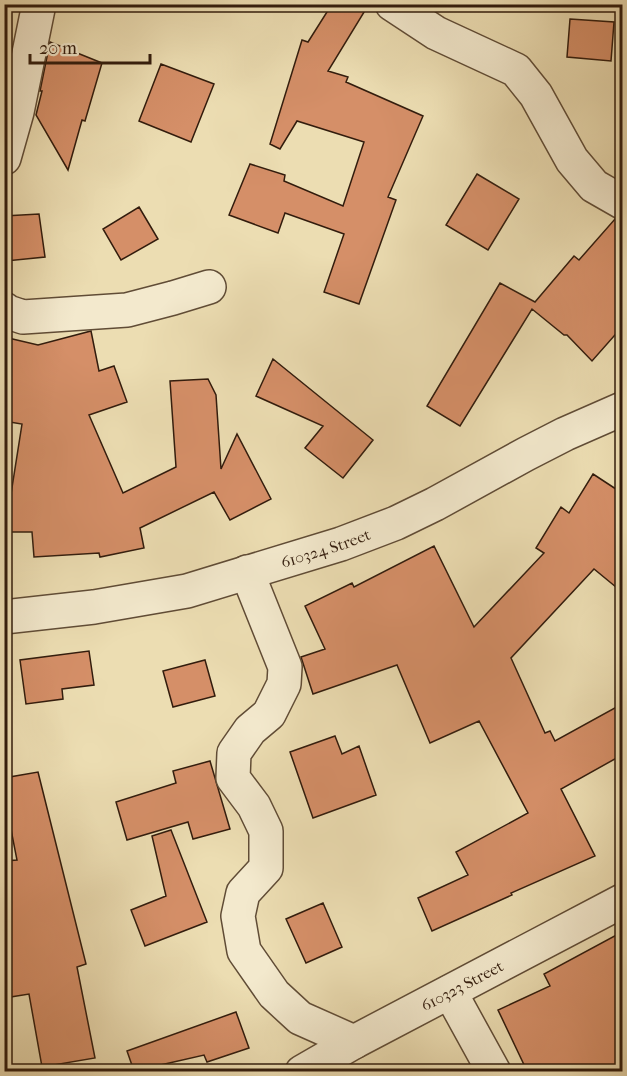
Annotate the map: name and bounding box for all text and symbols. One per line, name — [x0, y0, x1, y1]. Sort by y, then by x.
scale bar — [30, 27, 150, 65]
text: 20 m — [39, 38, 77, 59]
street label: 610324 Street — [279, 525, 373, 572]
street label: 610323 Street — [418, 956, 507, 1015]

